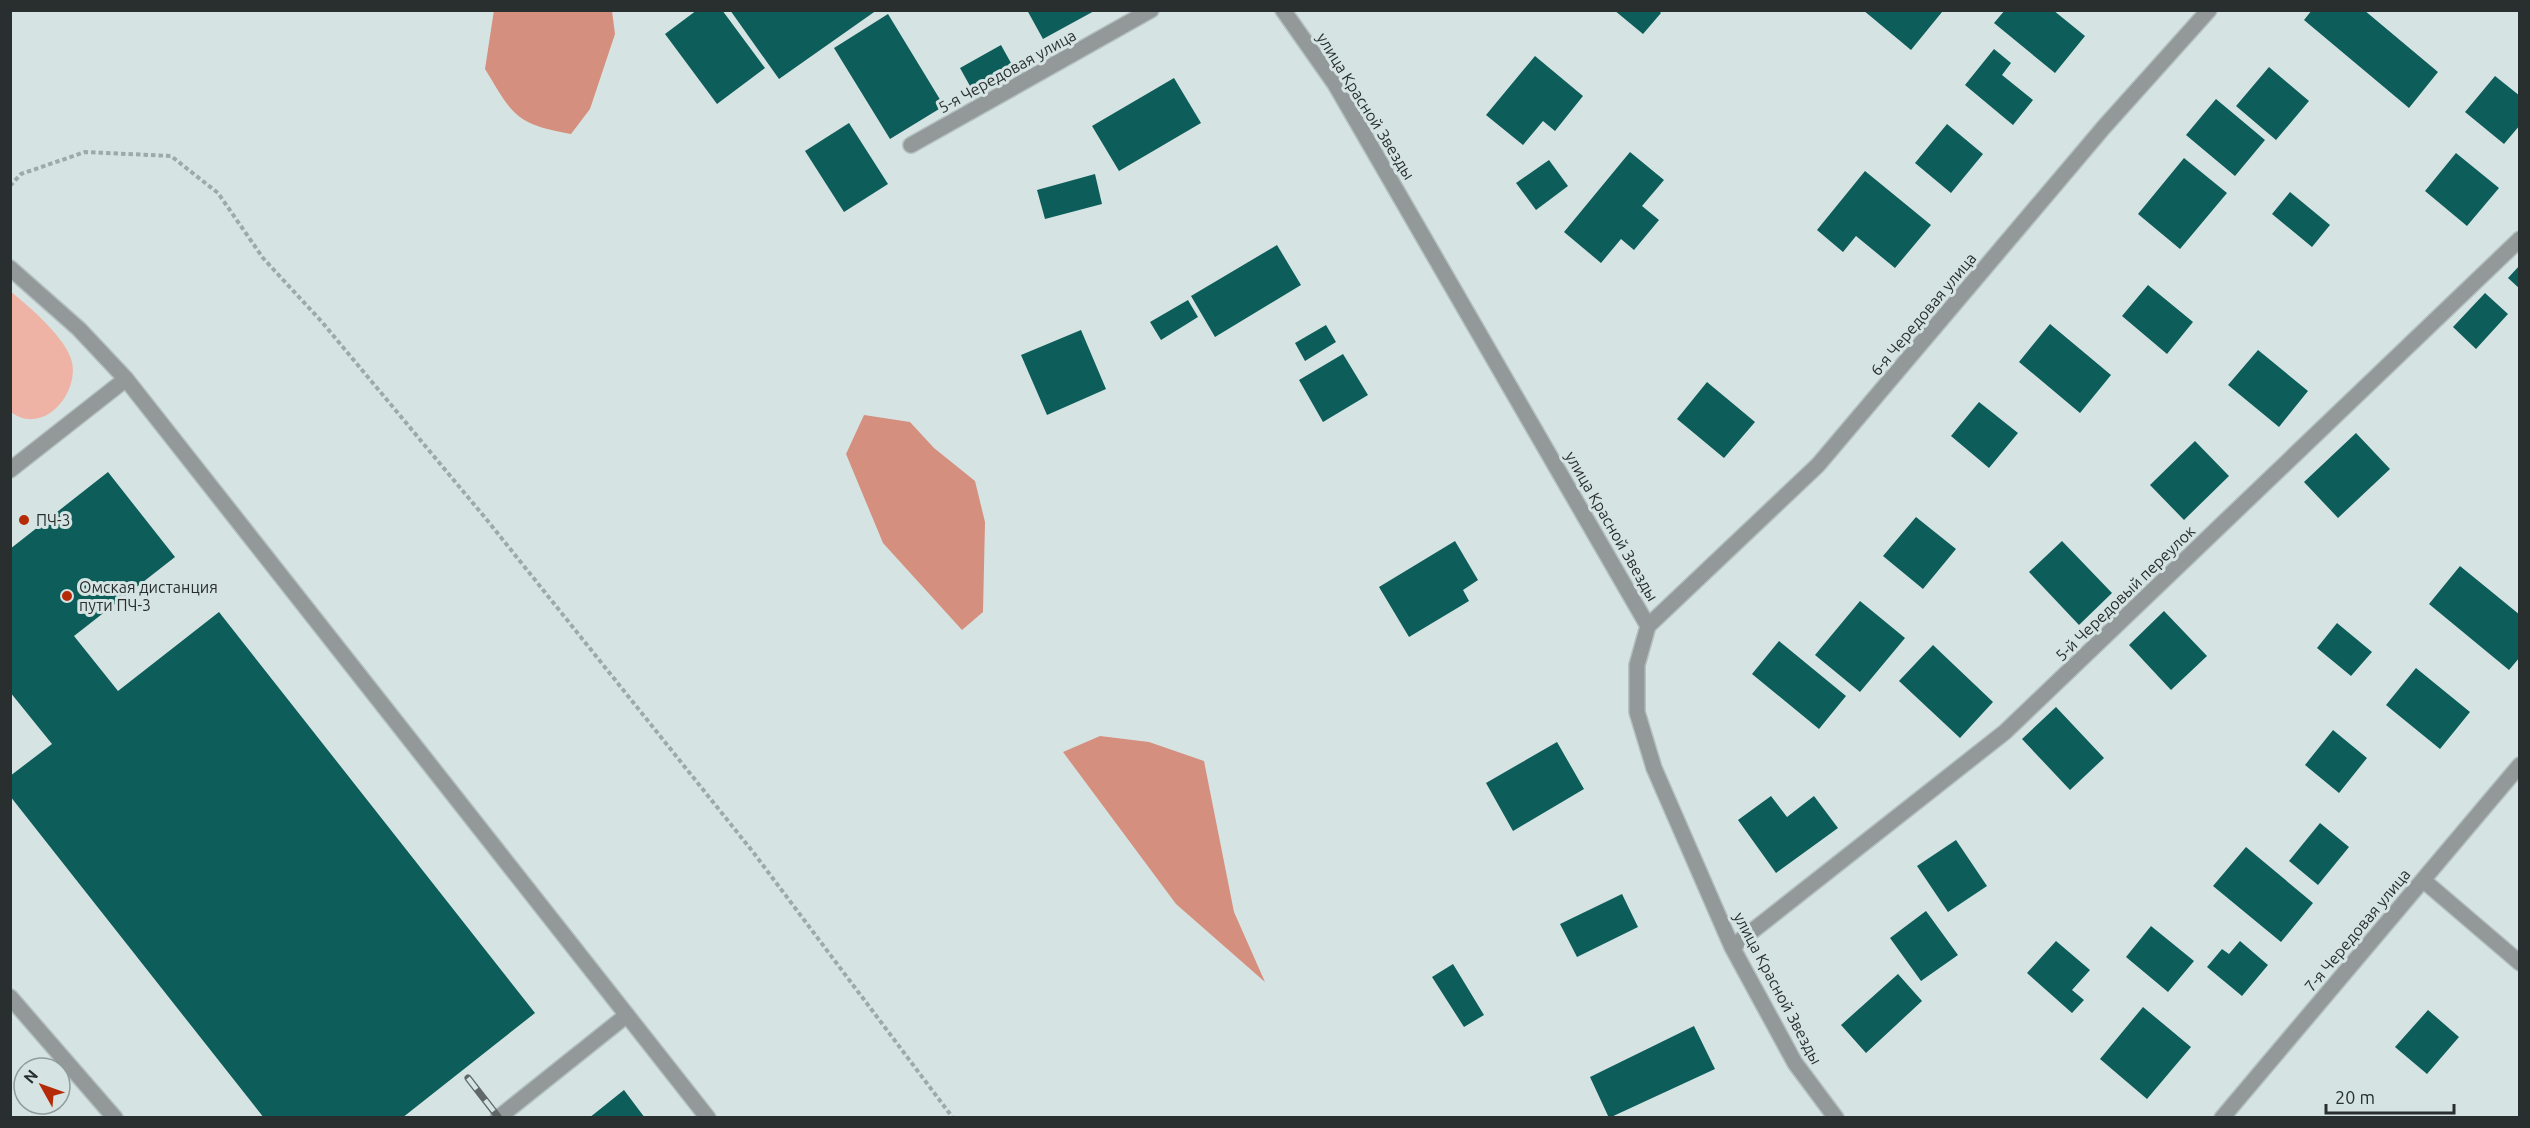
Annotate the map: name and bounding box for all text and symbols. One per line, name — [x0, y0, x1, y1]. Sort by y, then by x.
street label: 5-я Чередовая улица — [935, 26, 1079, 116]
street label: улица Красной Звезды — [1313, 29, 1419, 183]
street label: 6-я Чередовая улица — [1866, 249, 1980, 379]
street label: улица Красной Звезды — [1562, 448, 1662, 604]
place label: ПЧ-3 — [36, 511, 71, 529]
marker: ПЧ-3 — [17, 513, 31, 527]
street label: 5-й Чередовый переулок — [2052, 522, 2198, 664]
place label: Омская дистанция пути ПЧ-3 — [79, 578, 218, 614]
marker: Омская дистанция пути ПЧ-3 — [60, 589, 74, 603]
street label: 7-я Чередовая улица — [2300, 865, 2414, 995]
street label: улица Красной Звезды — [1730, 909, 1826, 1067]
north arrow — [12, 1056, 72, 1116]
text: N — [20, 1066, 41, 1087]
scale bar — [2326, 1077, 2454, 1115]
text: 20 m — [2335, 1087, 2375, 1107]

